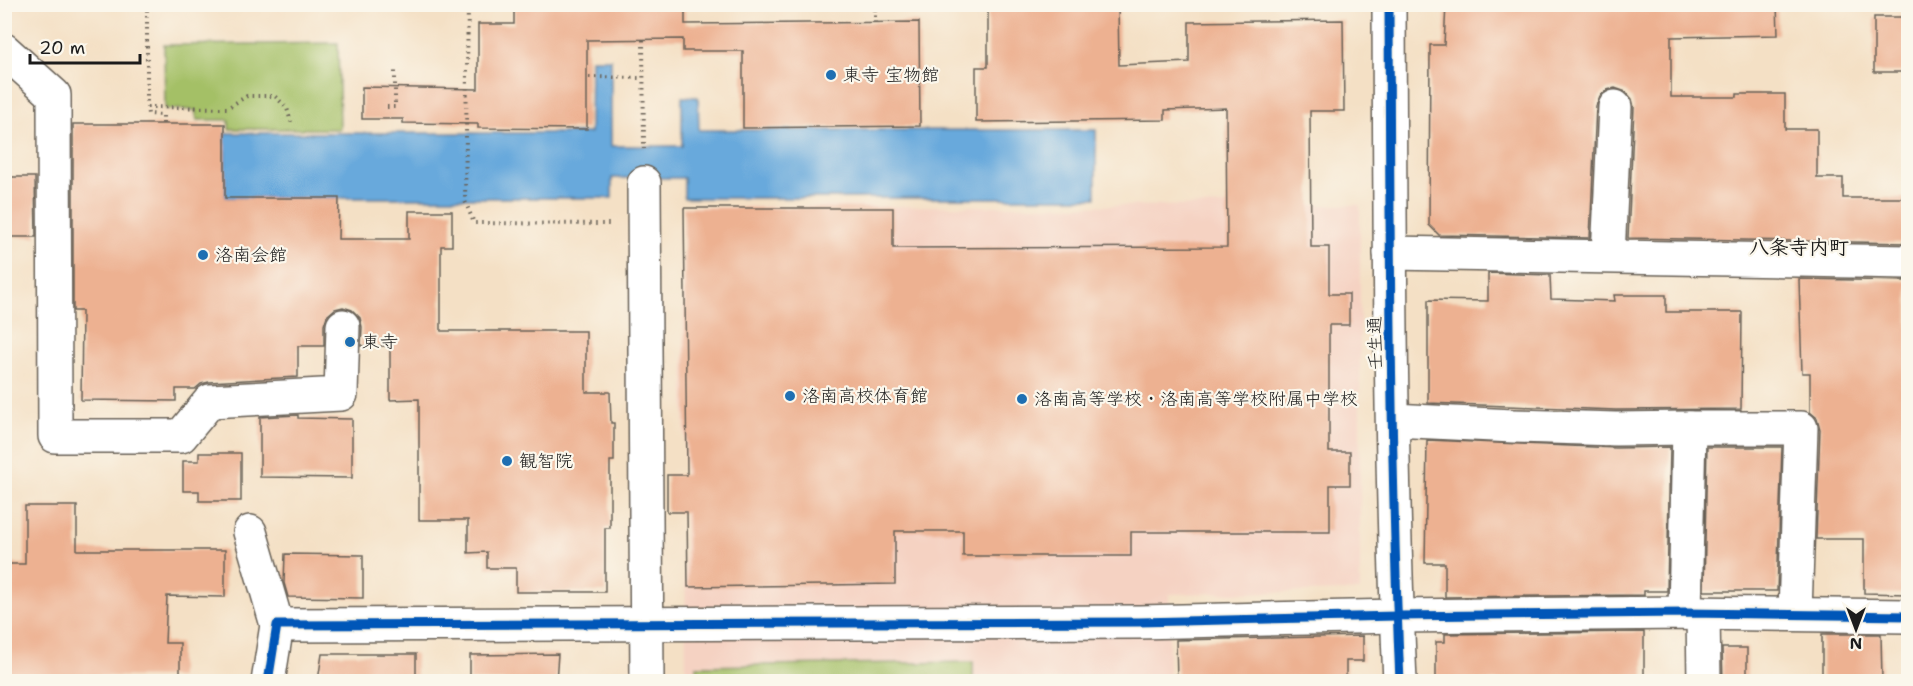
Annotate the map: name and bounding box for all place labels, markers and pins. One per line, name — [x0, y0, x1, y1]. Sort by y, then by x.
place label: 東寺 宝物館 — [843, 63, 939, 87]
marker: 東寺 宝物館 — [824, 68, 838, 82]
place label: 洛南会館 — [215, 243, 287, 267]
marker: 洛南会館 — [196, 248, 210, 262]
place label: 東寺 — [362, 330, 398, 354]
marker: 東寺 — [343, 335, 357, 349]
place label: 洛南高校体育館 — [802, 384, 928, 408]
place label: 洛南高等学校・洛南高等学校附属中学校 — [1034, 387, 1358, 411]
marker: 洛南高校体育館 — [783, 389, 797, 403]
marker: 洛南高等学校・洛南高等学校附属中学校 — [1015, 392, 1029, 406]
place label: 観智院 — [519, 449, 573, 473]
marker: 観智院 — [500, 454, 514, 468]

